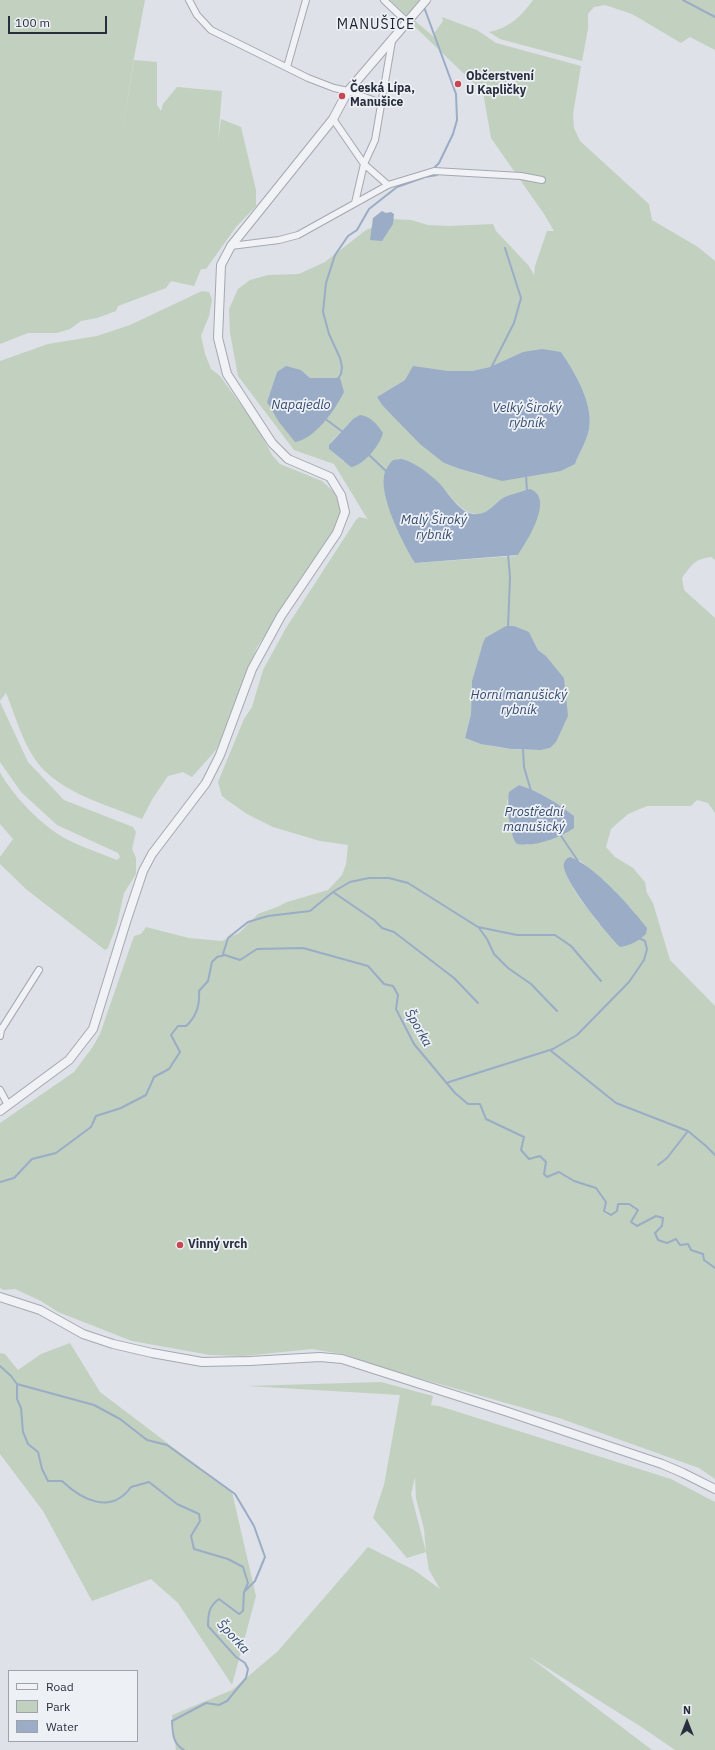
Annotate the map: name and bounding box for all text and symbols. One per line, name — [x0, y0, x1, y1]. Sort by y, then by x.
scale bar — [10, 8, 109, 34]
text: 100 m — [15, 15, 50, 30]
district label: MANUŠICE — [337, 17, 415, 33]
place label: Občerstvení U Kapličky — [466, 70, 534, 98]
marker: Občerstvení U Kapličky — [453, 79, 463, 89]
place label: Česká Lípa, Manušice — [350, 82, 415, 110]
marker: Česká Lípa, Manušice — [337, 91, 347, 101]
water label: Napajedlo — [271, 397, 331, 413]
water label: Velký Široký rybník — [492, 400, 562, 431]
water label: Malý Široký rybník — [401, 512, 467, 543]
water label: Horní manušický rybník — [471, 687, 567, 718]
water label: Prostřední manušický — [503, 804, 565, 835]
water label: Šporka — [401, 1006, 435, 1050]
place label: Vinný vrch — [188, 1238, 247, 1252]
marker: Vinný vrch — [175, 1240, 185, 1250]
water label: Šporka — [213, 1617, 253, 1657]
legend — [8, 1670, 138, 1742]
text: Road — [46, 1679, 74, 1694]
text: Park — [46, 1699, 70, 1714]
north arrow — [667, 1702, 707, 1742]
text: N — [683, 1703, 691, 1717]
text: Water — [46, 1719, 78, 1734]

